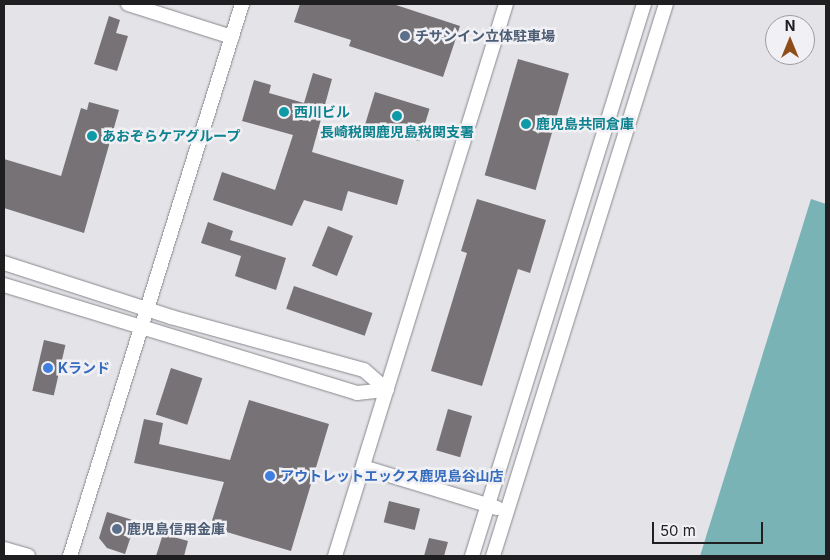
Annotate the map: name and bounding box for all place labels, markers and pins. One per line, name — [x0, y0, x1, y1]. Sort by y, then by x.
place label: チサンイン立体駐車場 — [415, 28, 555, 44]
marker: チサンイン立体駐車場 — [399, 30, 411, 42]
place label: 西川ビル — [294, 104, 350, 120]
marker: 西川ビル — [278, 106, 290, 118]
marker: 長崎税関鹿児島税関支署 — [391, 110, 403, 122]
place label: 鹿児島共同倉庫 — [536, 116, 634, 132]
marker: 鹿児島共同倉庫 — [520, 118, 532, 130]
place label: 長崎税関鹿児島税関支署 — [320, 124, 474, 140]
place label: あおぞらケアグループ — [102, 128, 242, 144]
marker: あおぞらケアグループ — [86, 130, 98, 142]
place label: Kランド — [58, 360, 110, 376]
marker: Kランド — [42, 362, 54, 374]
place label: アウトレットエックス鹿児島谷山店 — [280, 468, 504, 484]
marker: アウトレットエックス鹿児島谷山店 — [264, 470, 276, 482]
place label: 鹿児島信用金庫 — [127, 521, 225, 537]
marker: 鹿児島信用金庫 — [111, 523, 123, 535]

